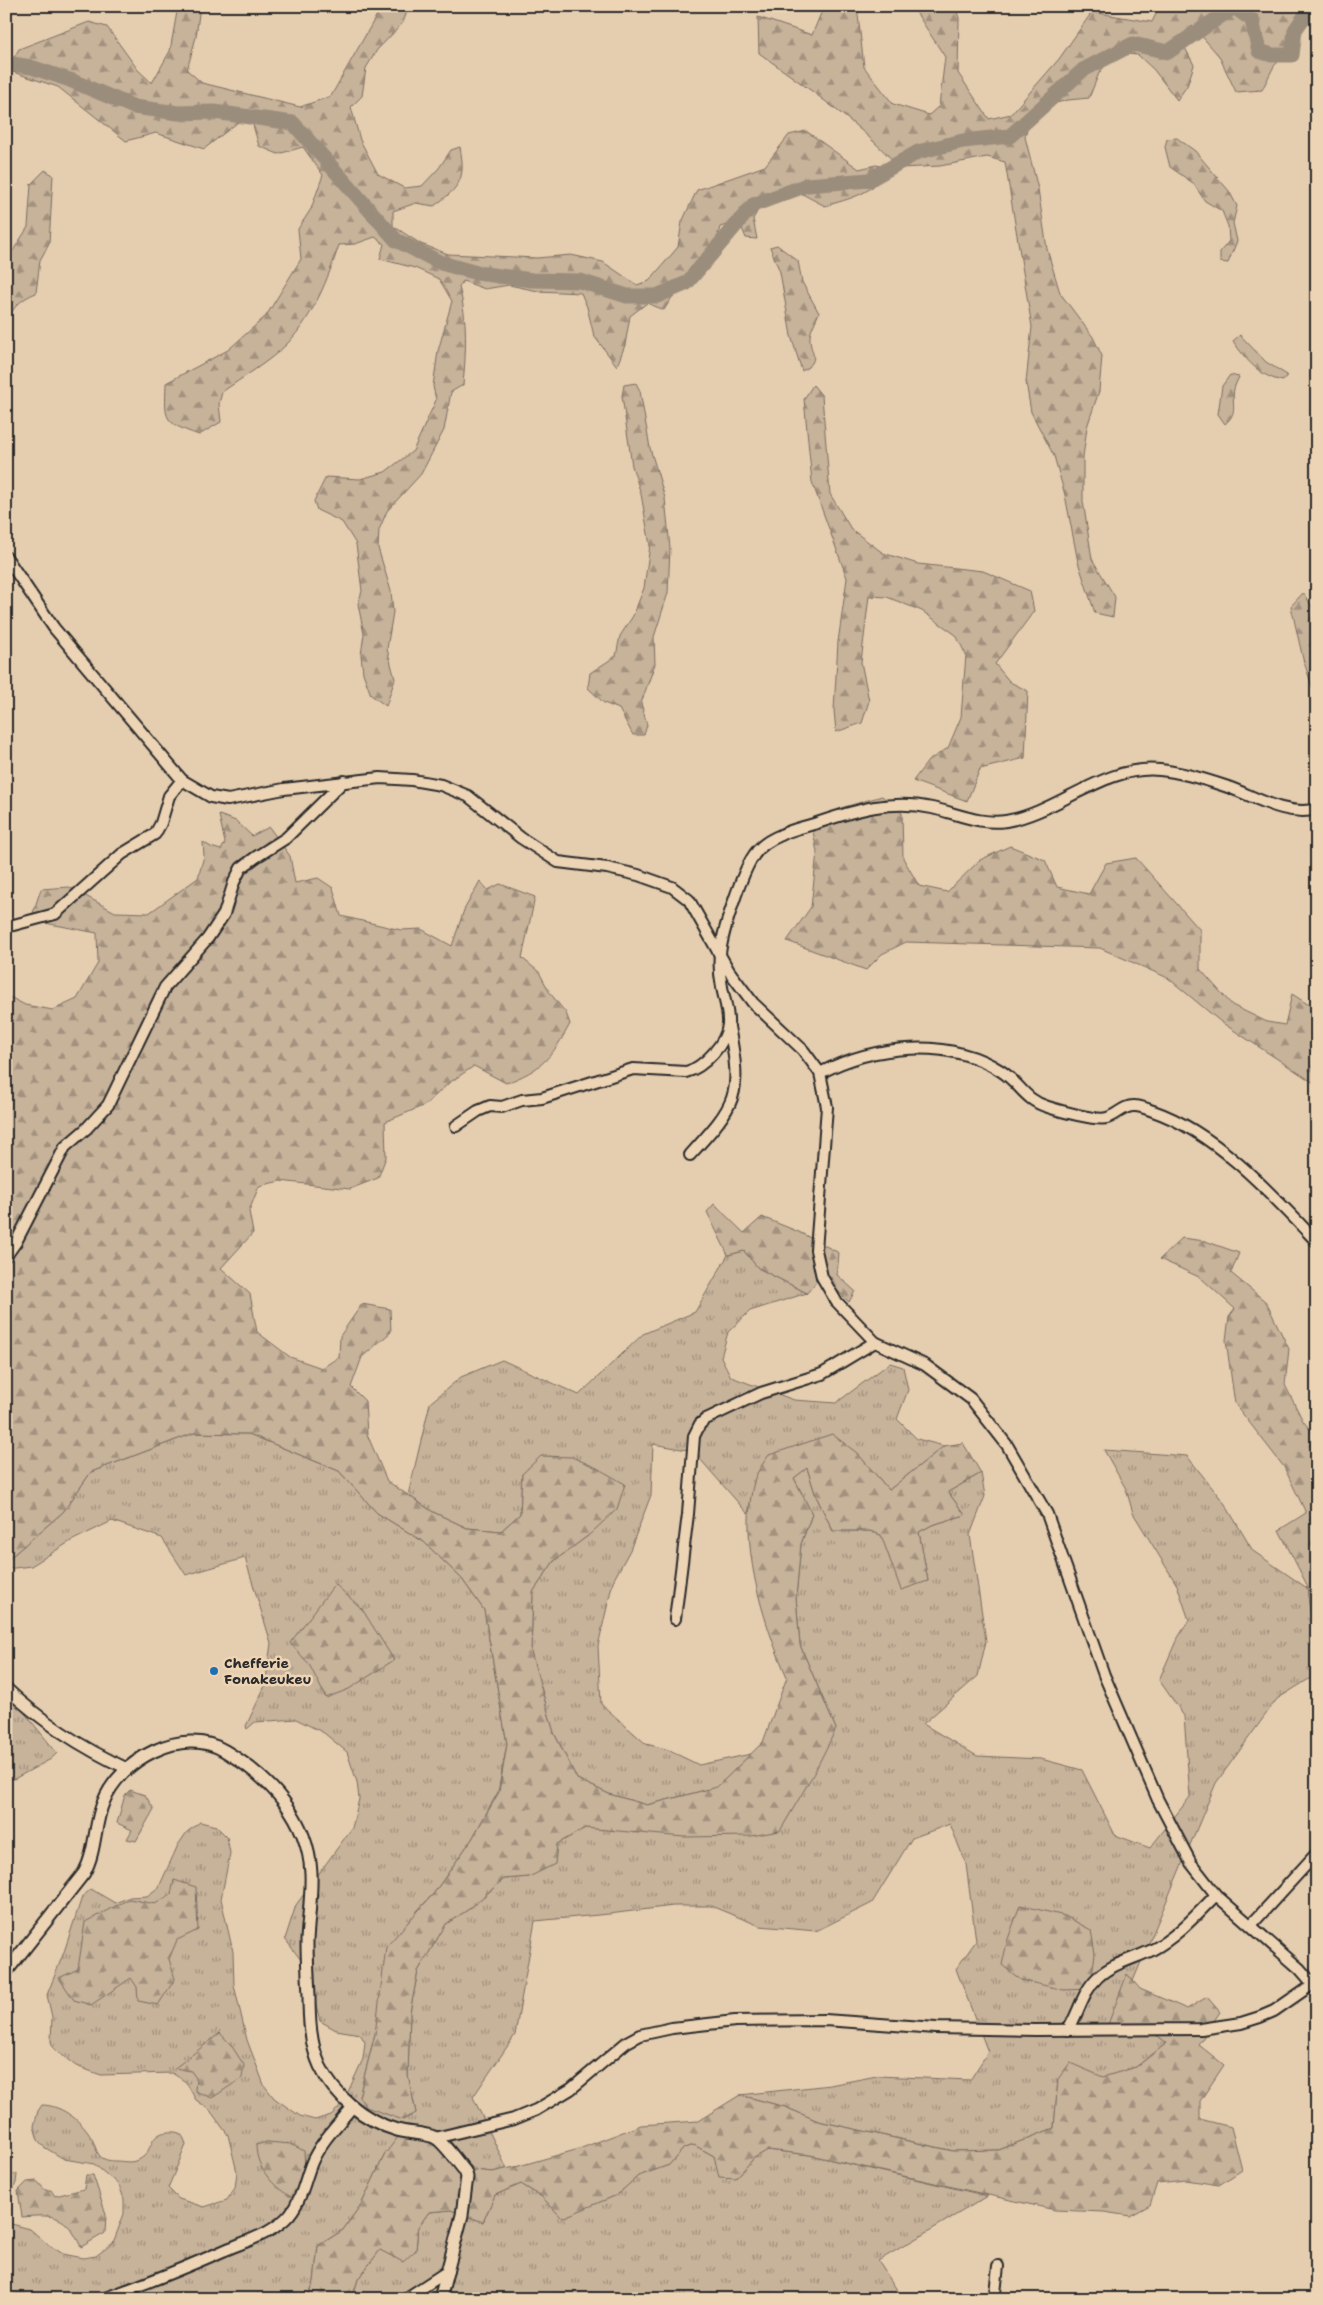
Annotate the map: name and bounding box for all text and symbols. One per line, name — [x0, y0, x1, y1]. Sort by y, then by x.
place label: Chefferie Fonakeukeu — [224, 1654, 311, 1688]
marker: Chefferie Fonakeukeu — [208, 1665, 220, 1677]

